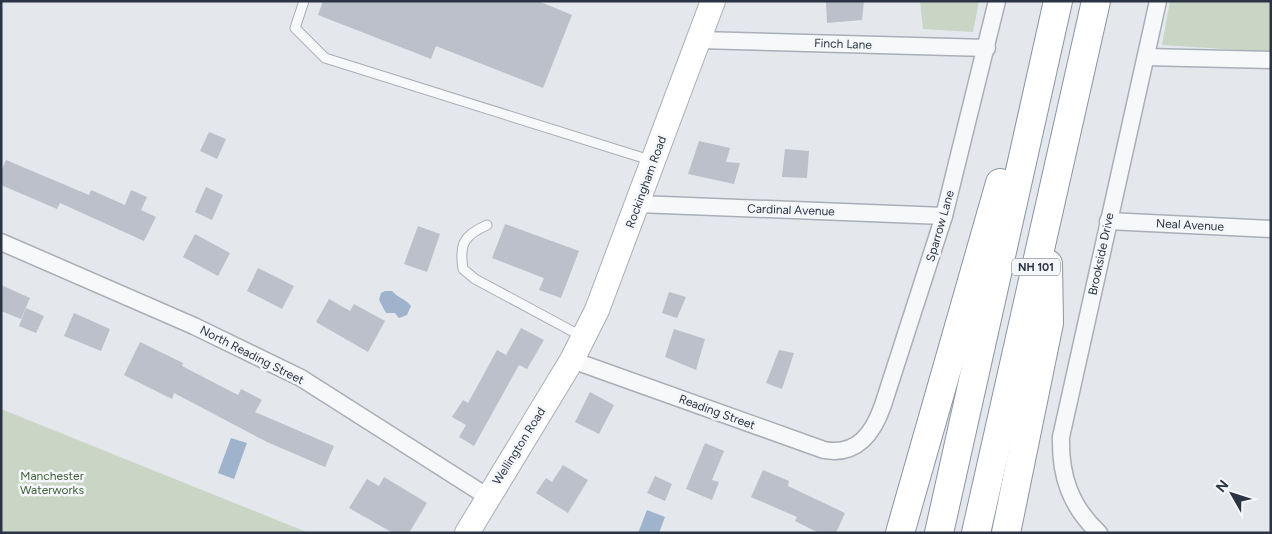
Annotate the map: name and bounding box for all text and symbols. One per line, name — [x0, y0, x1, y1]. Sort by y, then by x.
street label: Finch Lane — [814, 36, 873, 52]
street label: Rockingham Road — [623, 134, 669, 230]
street label: Sparrow Lane — [923, 188, 957, 263]
street label: Cardinal Avenue — [747, 201, 835, 219]
street label: Brookside Drive — [1085, 211, 1117, 296]
street label: Neal Avenue — [1156, 216, 1225, 234]
road number: NH 101 — [1012, 258, 1060, 276]
street label: North Reading Street — [198, 323, 307, 388]
street label: Reading Street — [677, 392, 758, 432]
street label: Wellington Road — [490, 405, 548, 487]
park label: Manchester Waterworks — [20, 469, 84, 497]
north arrow — [1207, 469, 1257, 519]
text: N — [1212, 477, 1232, 496]

